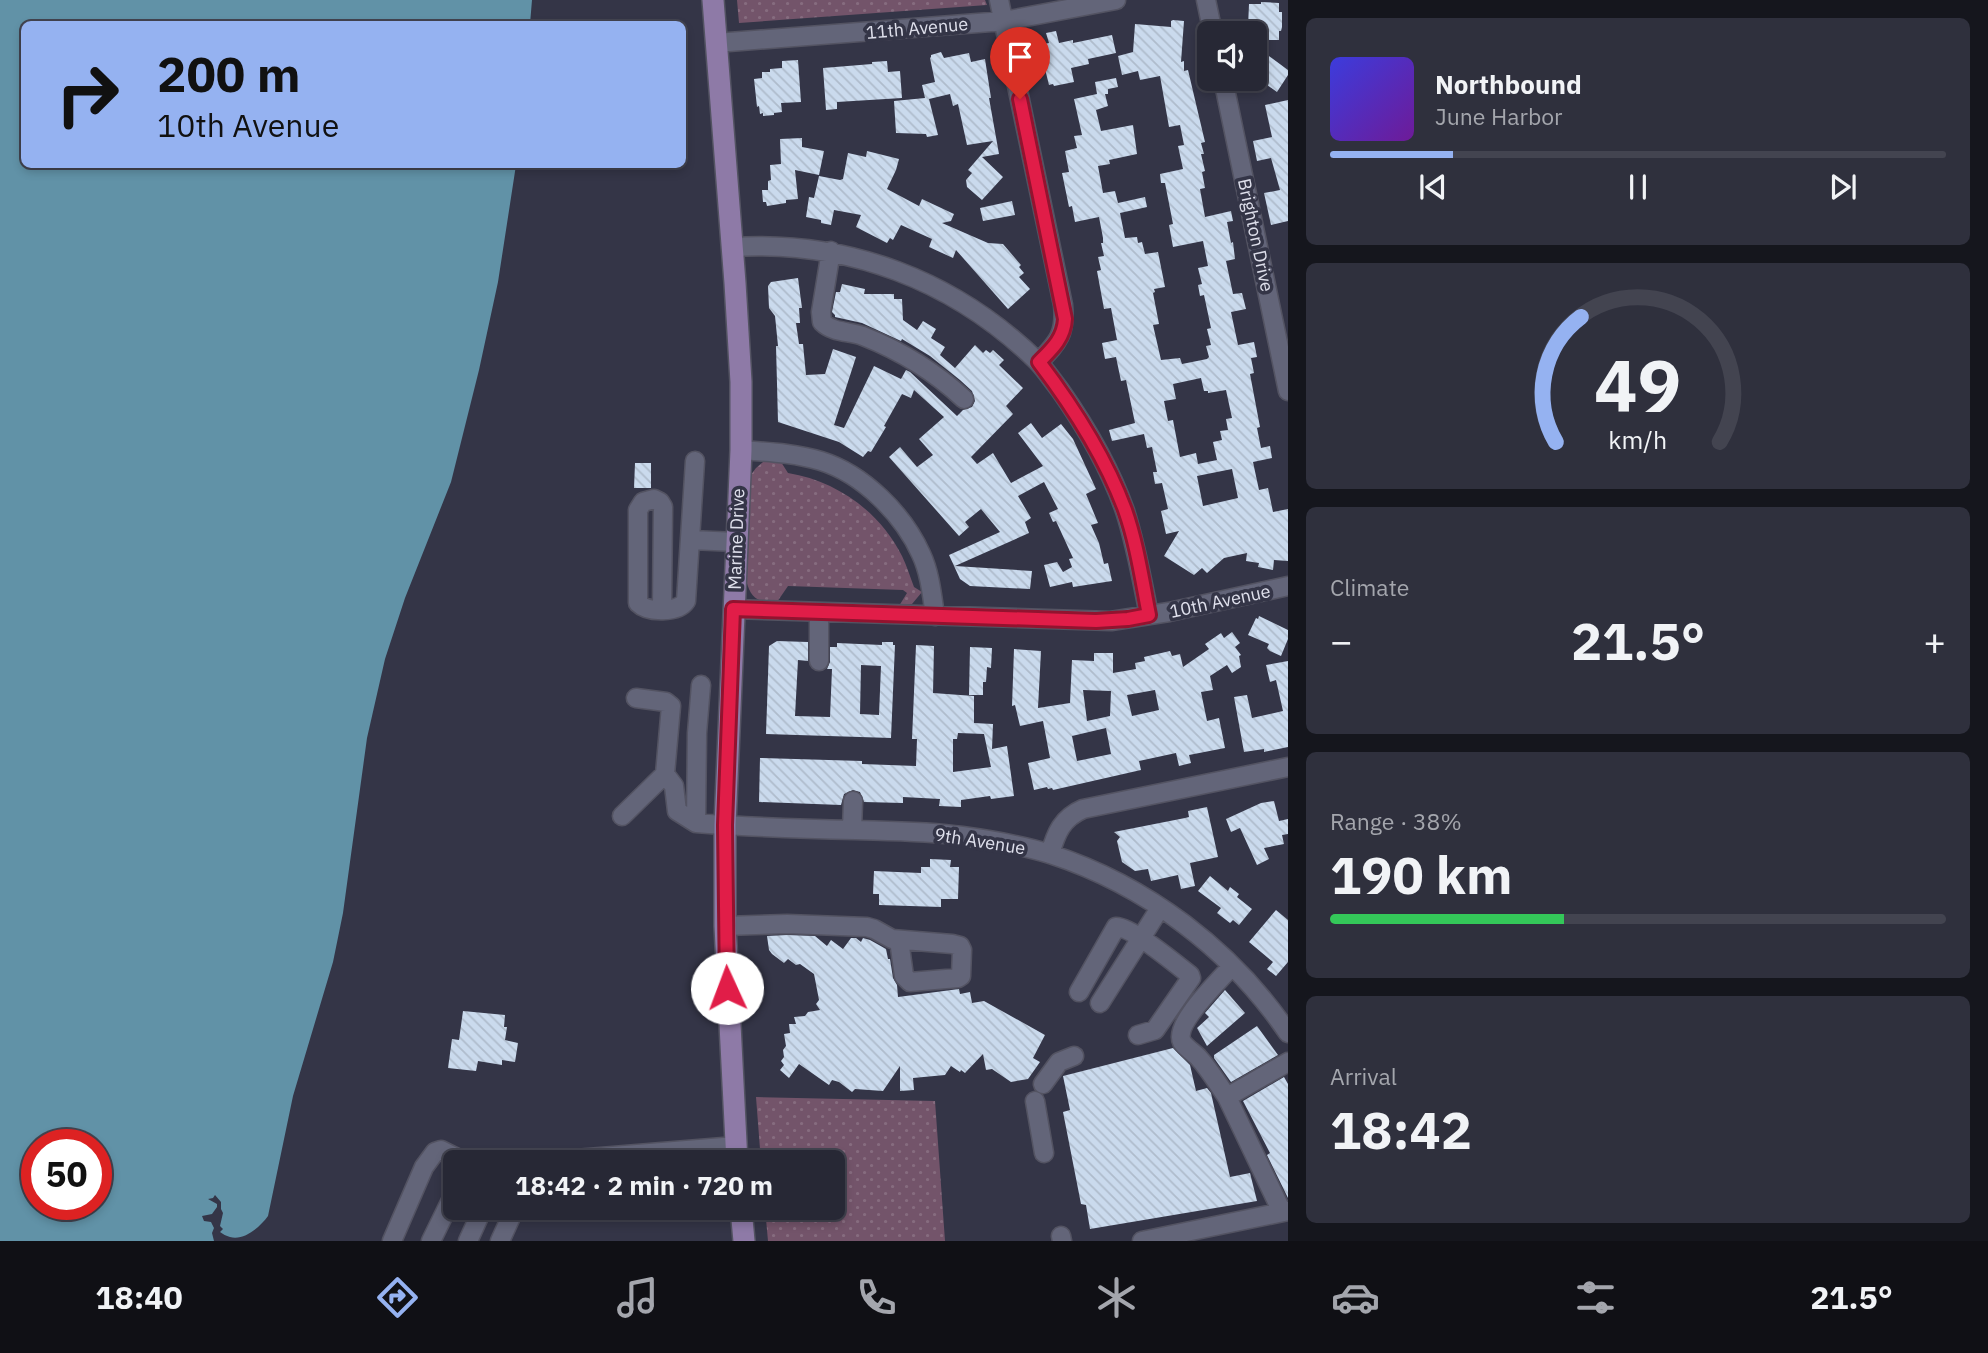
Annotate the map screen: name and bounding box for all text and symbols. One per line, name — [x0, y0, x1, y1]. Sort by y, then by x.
street label: 11th Avenue — [865, 12, 969, 44]
map controls — [1197, 21, 1267, 91]
button: sound — [1197, 21, 1267, 91]
pin — [990, 27, 1050, 99]
icon: arrive — [1001, 38, 1039, 76]
text: 200 m — [157, 42, 301, 105]
icon: right — [42, 49, 133, 140]
text: Northbound — [1435, 67, 1582, 101]
text: June Harbor — [1435, 101, 1563, 131]
text: 10th Avenue — [157, 104, 339, 146]
icon: previous — [1414, 168, 1452, 206]
icon: pause — [1619, 168, 1657, 206]
icon: next — [1824, 168, 1862, 206]
street label: Brighton Drive — [1233, 176, 1279, 294]
text: 49 — [1594, 337, 1682, 432]
text: km/h — [1609, 423, 1667, 456]
street label: Marine Drive — [723, 488, 749, 590]
text: Climate — [1330, 572, 1409, 602]
street label: 10th Avenue — [1167, 579, 1273, 623]
text: 21.5° — [1571, 607, 1705, 674]
text: − — [1330, 616, 1353, 665]
text: + — [1923, 616, 1946, 665]
text: Range · 38% — [1330, 806, 1462, 836]
street label: 9th Avenue — [933, 822, 1027, 860]
text: 190 km — [1330, 841, 1512, 908]
position arrow — [690, 951, 764, 1025]
text: Arrival — [1330, 1061, 1397, 1091]
text: 18:42 — [1330, 1096, 1472, 1163]
speed limit sign: 50 — [21, 1129, 112, 1220]
text: 18:42 · 2 min · 720 m — [515, 1168, 773, 1202]
icon: directions — [373, 1273, 422, 1322]
icon: music — [613, 1273, 662, 1322]
icon: phone — [852, 1273, 901, 1322]
icon: climate — [1092, 1273, 1141, 1322]
icon: car — [1331, 1273, 1380, 1322]
icon: filters — [1571, 1273, 1620, 1322]
text: 18:40 — [95, 1276, 183, 1318]
text: 21.5° — [1810, 1276, 1893, 1318]

